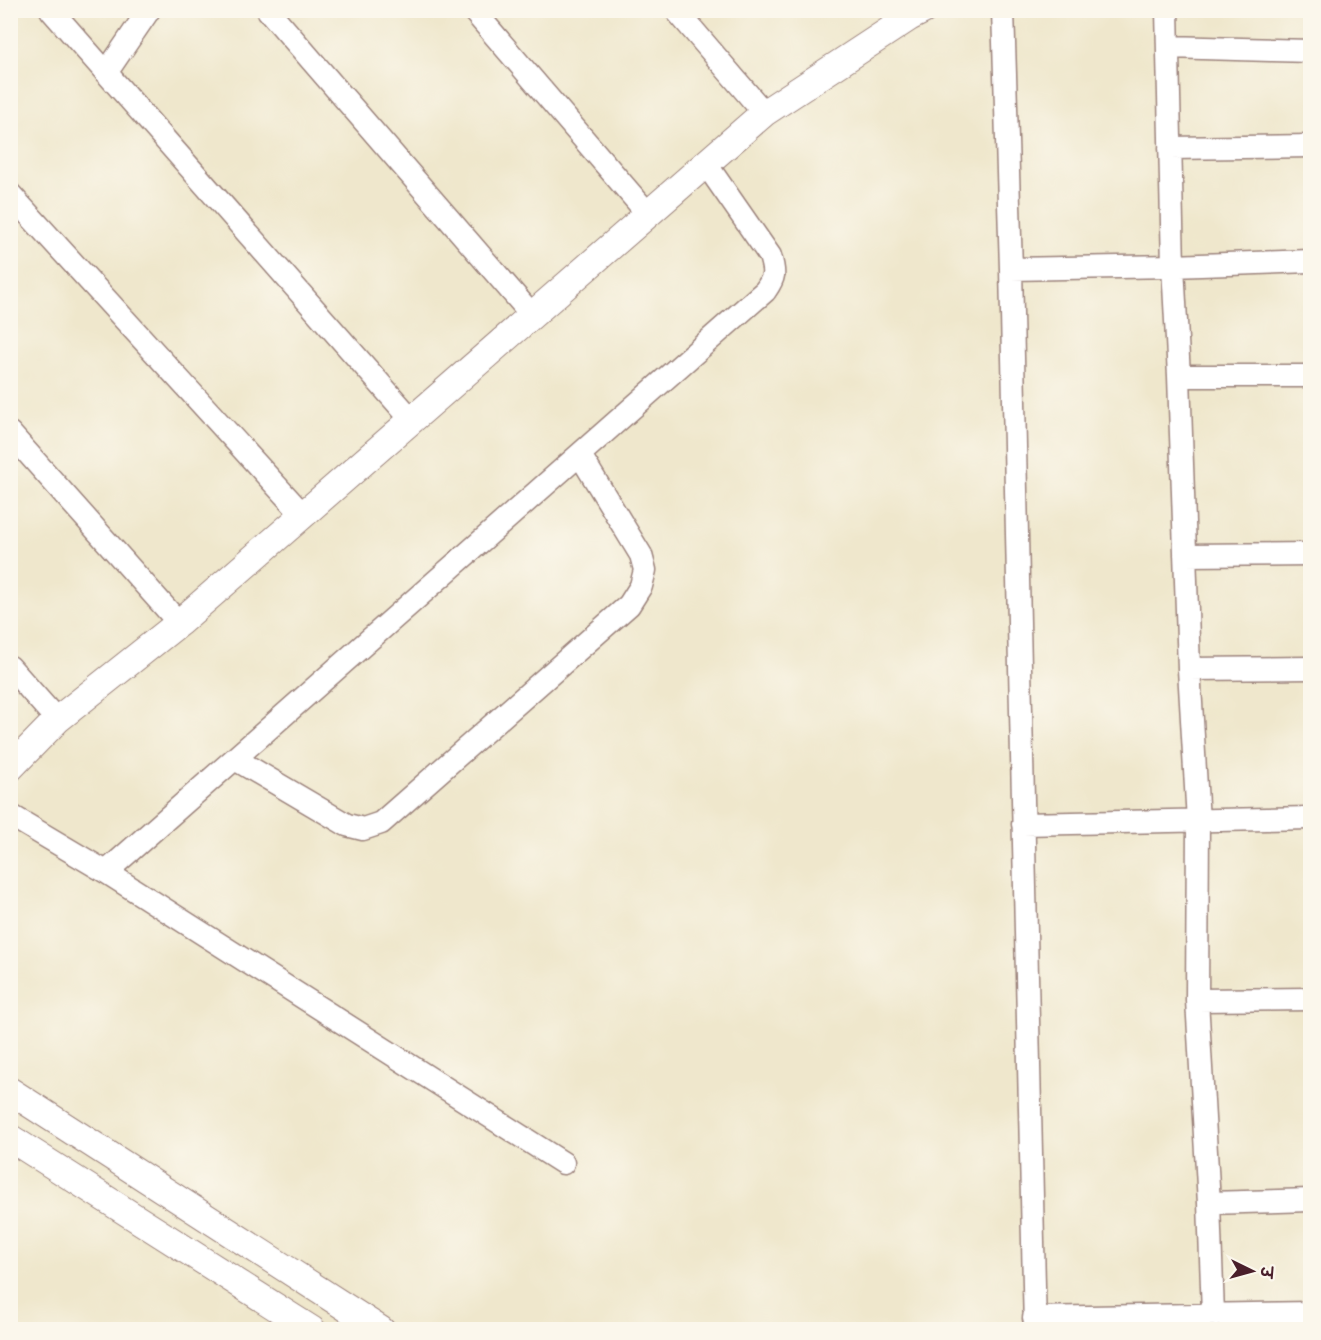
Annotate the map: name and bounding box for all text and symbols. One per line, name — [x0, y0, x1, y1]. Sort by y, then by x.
north arrow — [1222, 1241, 1282, 1301]
text: उ — [1253, 1264, 1274, 1279]

